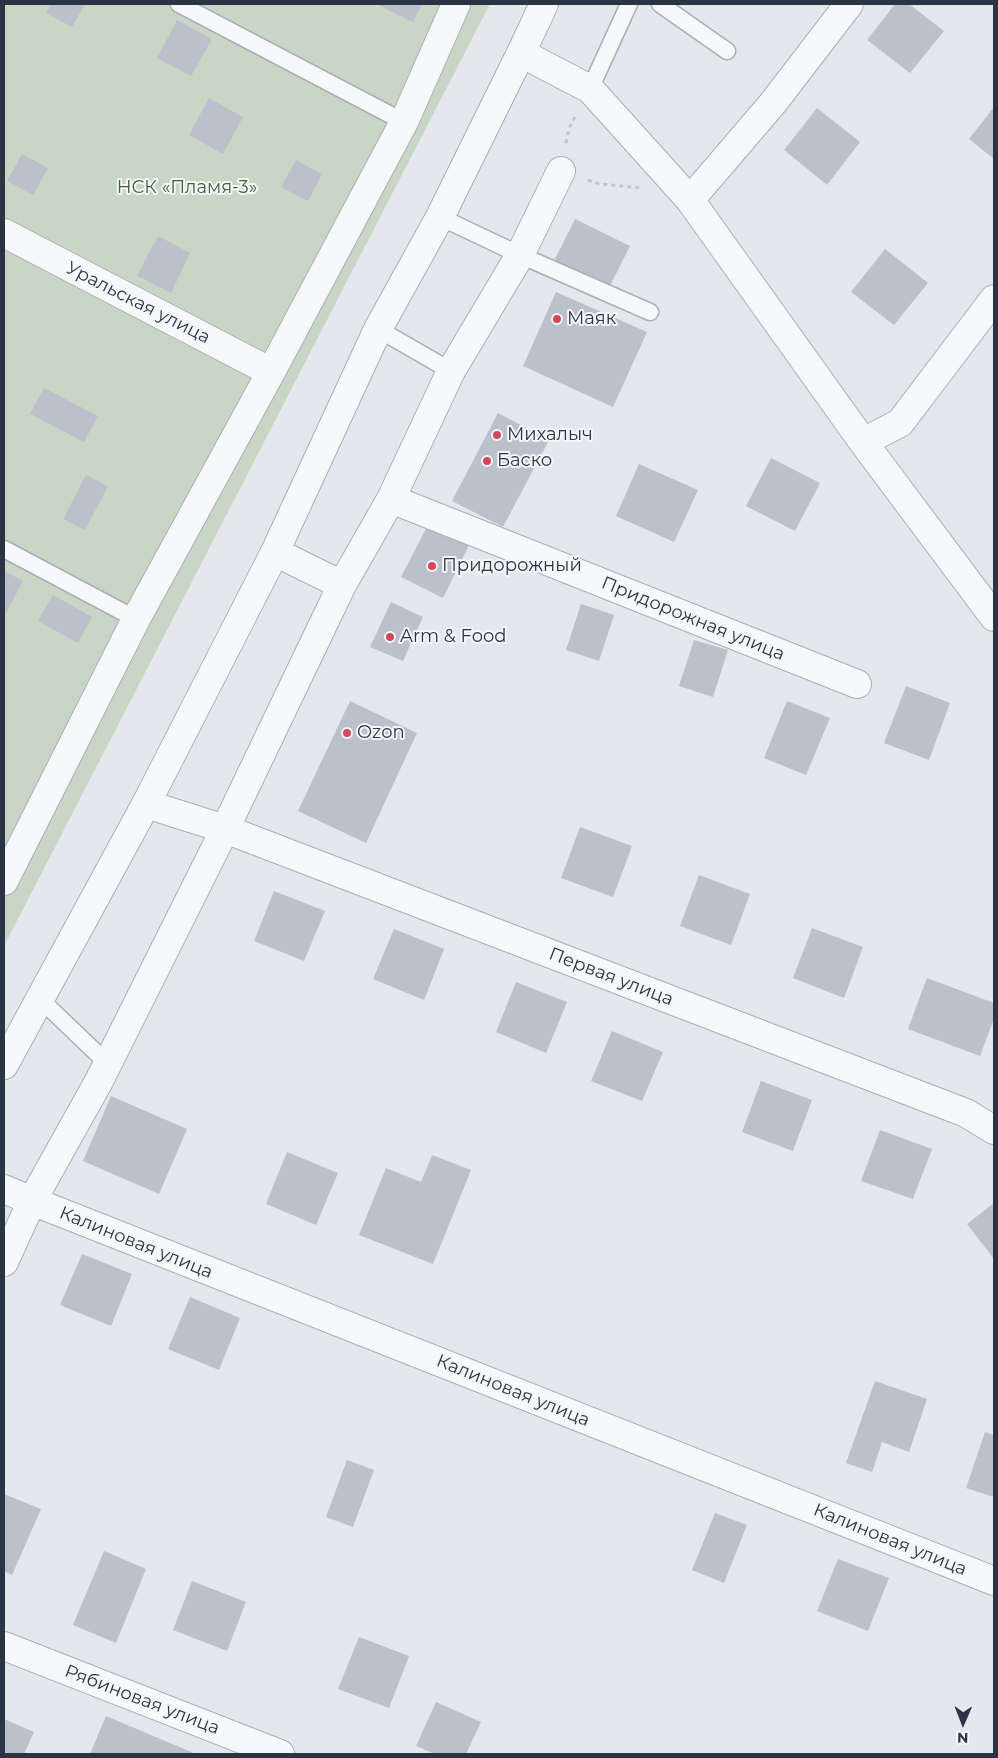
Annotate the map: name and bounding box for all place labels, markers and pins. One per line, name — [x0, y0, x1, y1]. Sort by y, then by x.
place label: Маяк — [567, 308, 616, 330]
marker: Маяк — [551, 313, 563, 325]
place label: Михалыч — [507, 424, 593, 446]
marker: Михалыч — [491, 429, 503, 441]
place label: Баско — [497, 450, 552, 472]
marker: Баско — [481, 455, 493, 467]
place label: Придорожный — [442, 555, 582, 577]
marker: Придорожный — [426, 560, 438, 572]
place label: Arm & Food — [400, 626, 506, 648]
marker: Arm & Food — [384, 631, 396, 643]
place label: Ozon — [357, 722, 405, 744]
marker: Ozon — [341, 727, 353, 739]

